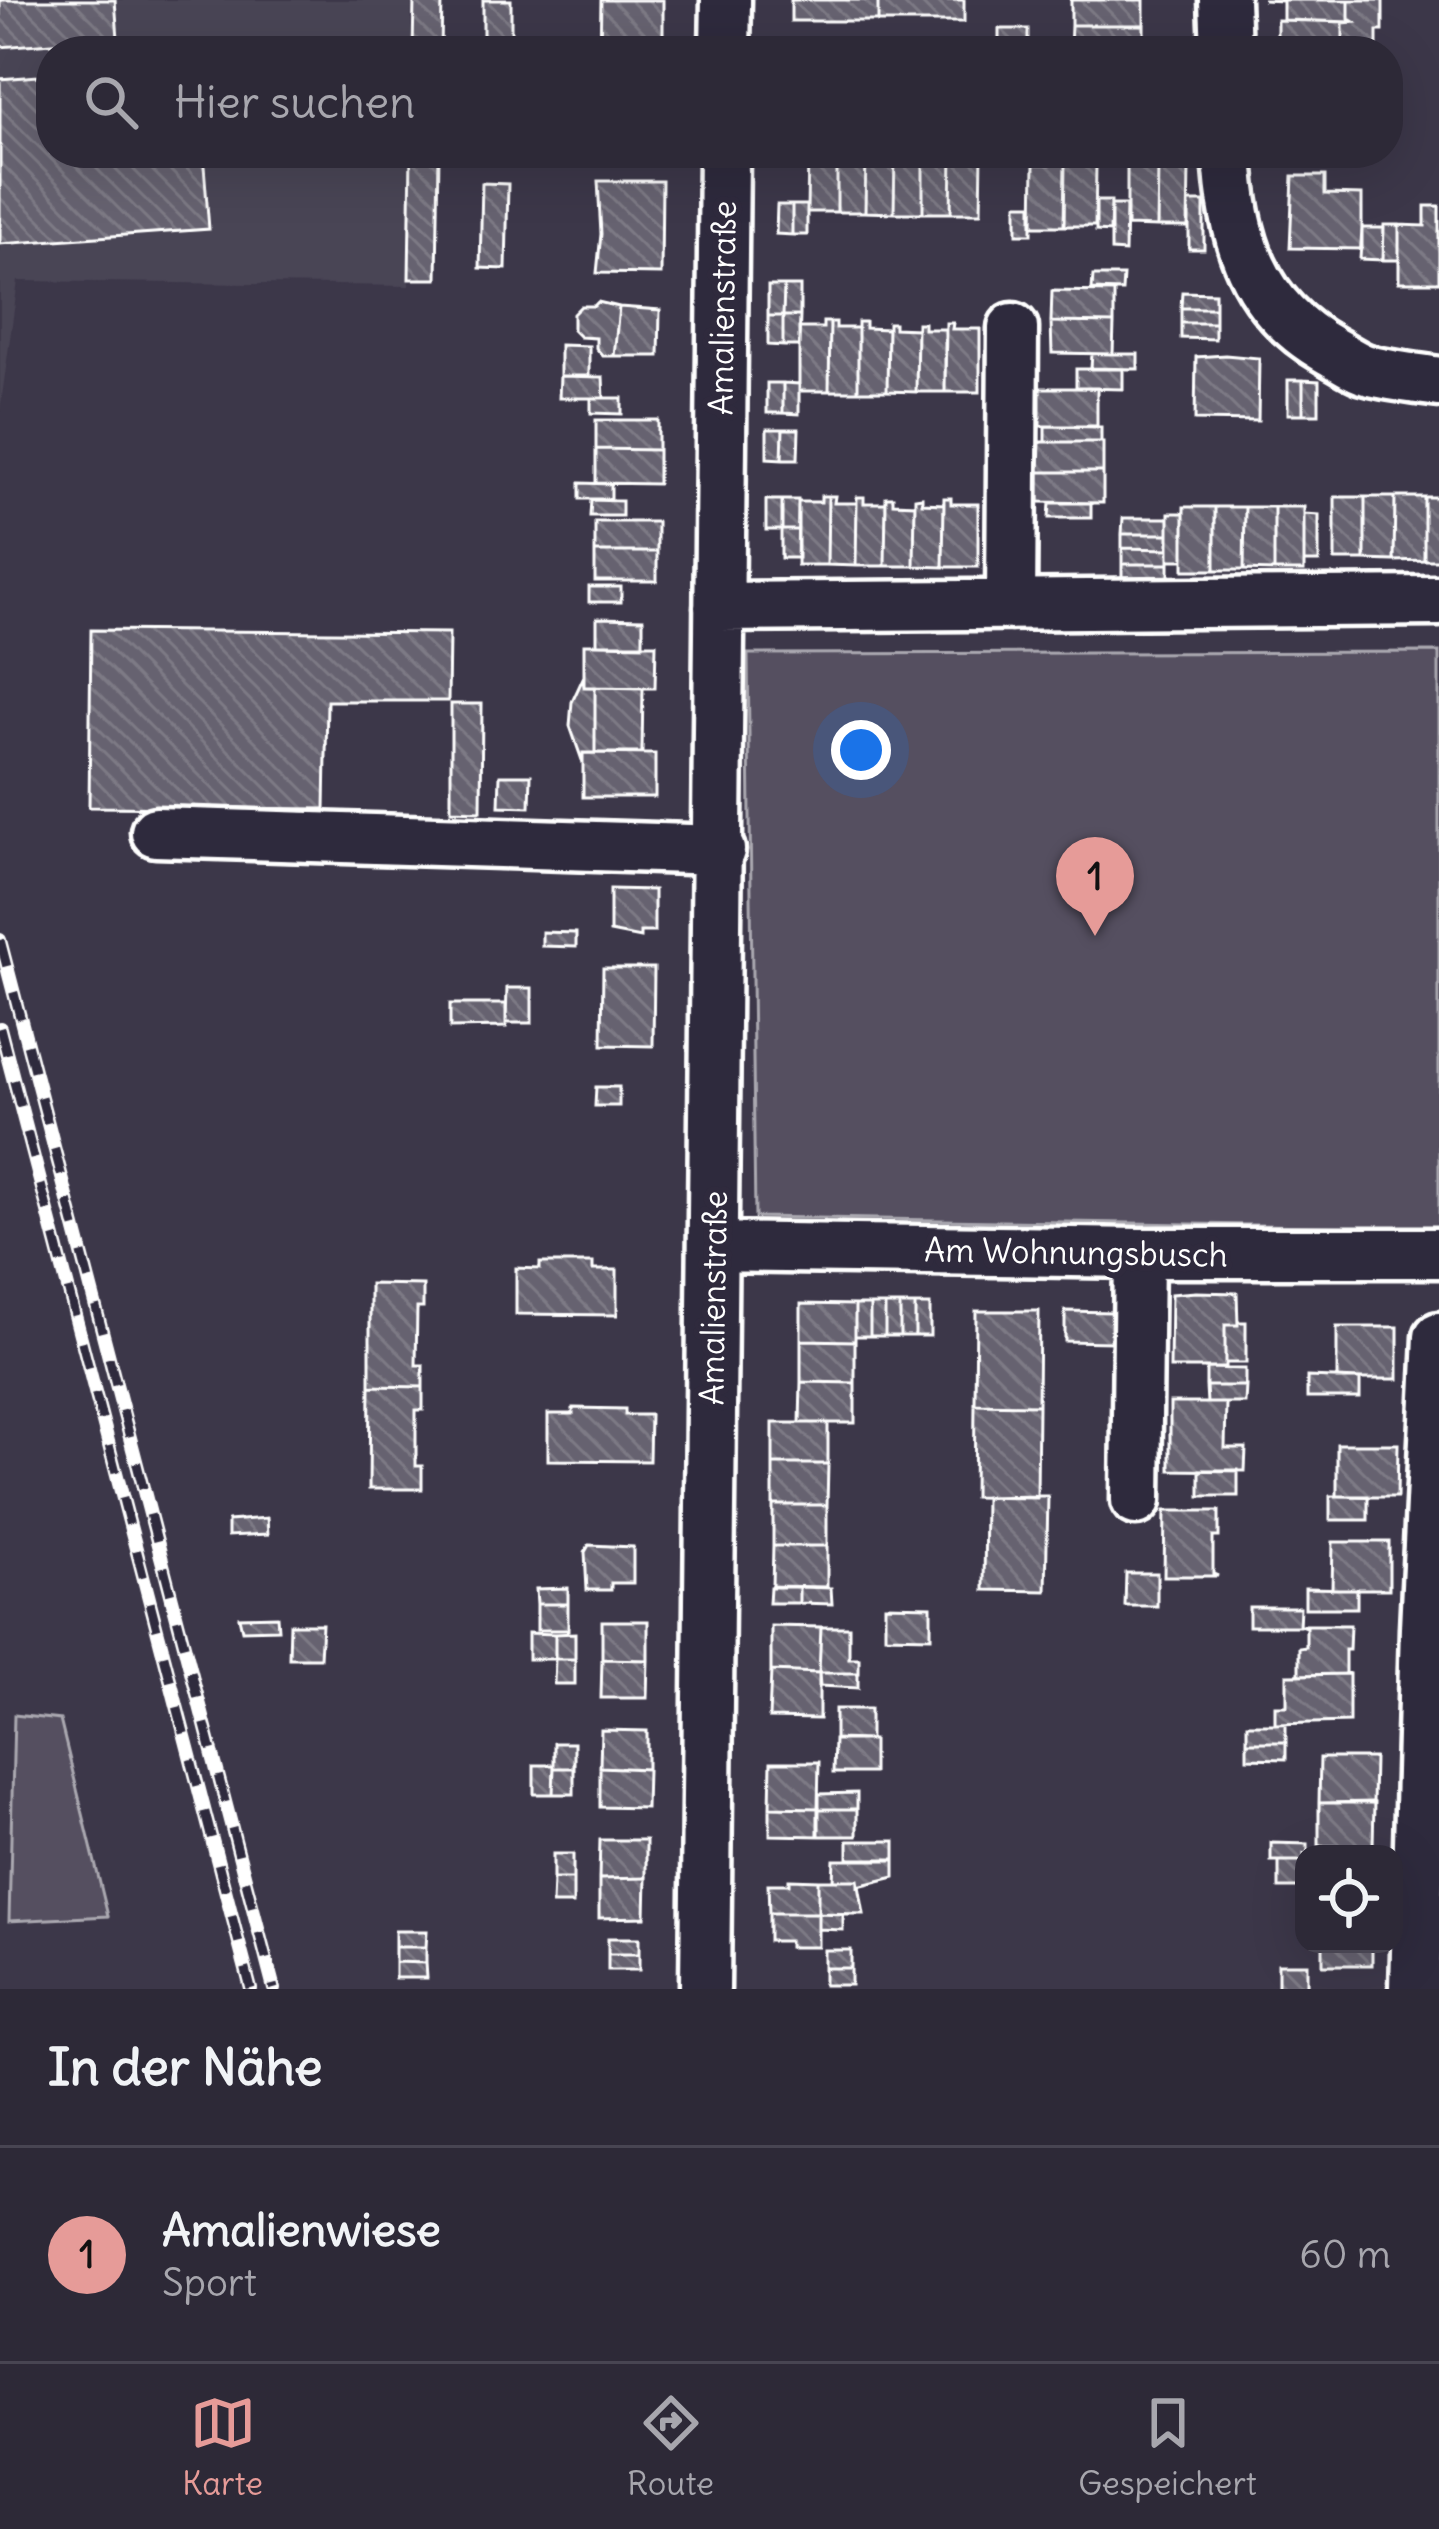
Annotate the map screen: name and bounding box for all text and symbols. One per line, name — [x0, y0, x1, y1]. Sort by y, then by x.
search box — [36, 36, 1403, 168]
icon: search — [78, 69, 144, 135]
text: Hier suchen — [174, 74, 415, 130]
street label: Amalienstraße — [699, 200, 745, 416]
your location — [831, 720, 891, 780]
pin: 1 — [1056, 837, 1134, 936]
street label: Amalienstraße — [690, 1190, 736, 1406]
street label: Am Wohnungsbusch — [924, 1228, 1228, 1276]
map controls — [1295, 1845, 1403, 1953]
button: locate — [1295, 1845, 1403, 1953]
text: In der Nähe — [48, 2035, 323, 2099]
text: Amalienwiese — [162, 2202, 441, 2258]
text: 1 — [79, 2230, 95, 2279]
text: 60 m — [1299, 2230, 1391, 2279]
text: Sport — [162, 2258, 257, 2307]
tab: Karte — [182, 2390, 263, 2504]
tab: Route — [627, 2390, 714, 2504]
tab: Gespeichert — [1078, 2390, 1257, 2504]

